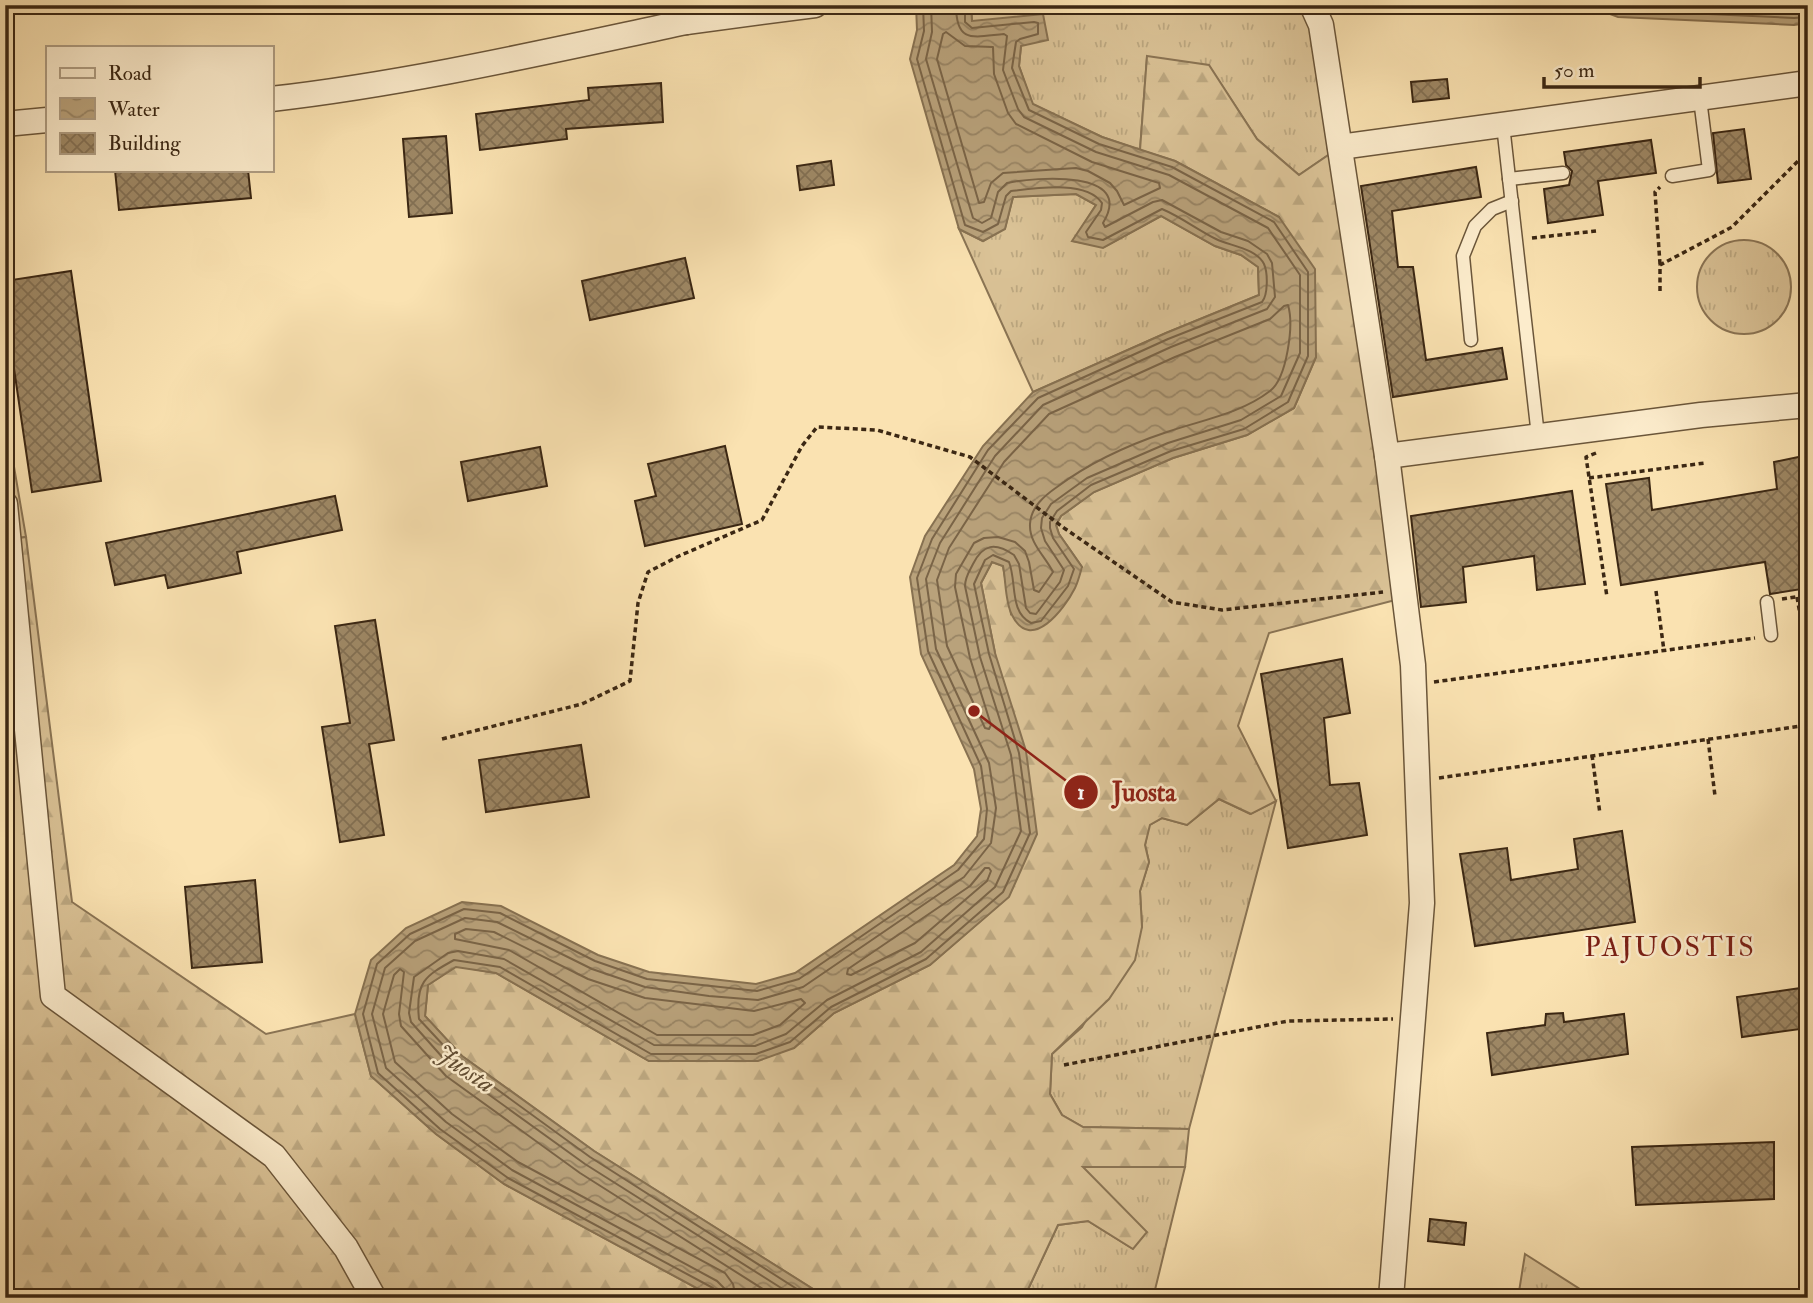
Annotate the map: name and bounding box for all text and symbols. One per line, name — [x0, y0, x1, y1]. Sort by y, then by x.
legend — [46, 46, 273, 172]
scale bar — [1544, 46, 1699, 90]
text: 50 m — [1554, 57, 1595, 84]
text: Road — [108, 60, 153, 87]
text: Water — [107, 96, 160, 123]
text: Building — [108, 130, 181, 157]
callout: Juosta — [1063, 768, 1190, 815]
text: Juosta — [1110, 777, 1177, 809]
text: 1 — [1077, 779, 1085, 806]
district label: PAJUOSTIS — [1584, 930, 1756, 965]
water label: Juosta — [429, 1038, 501, 1100]

